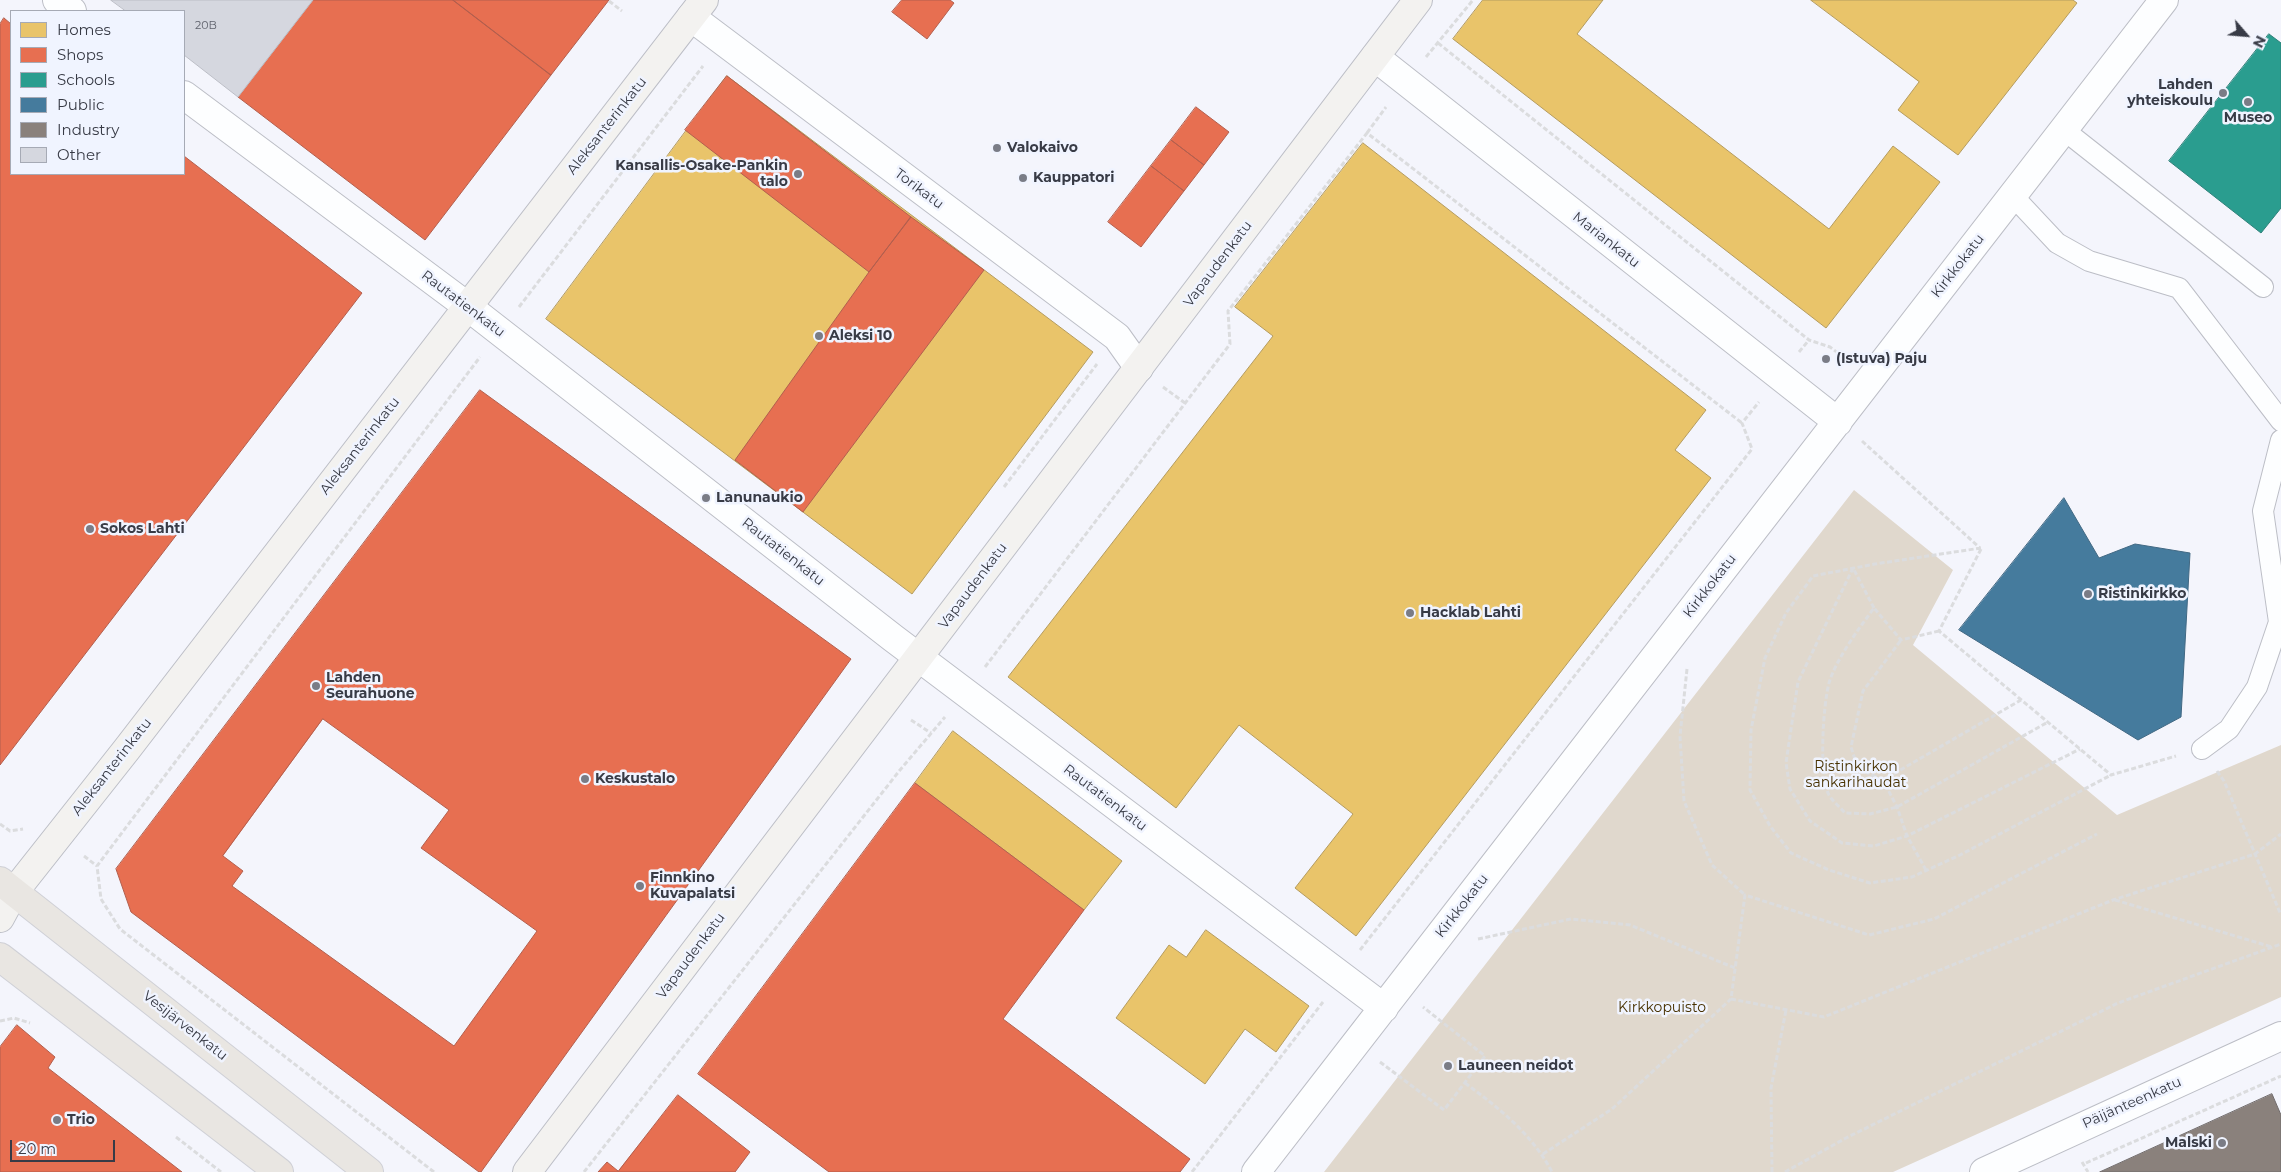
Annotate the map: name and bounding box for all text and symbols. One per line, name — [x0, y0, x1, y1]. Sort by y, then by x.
legend — [10, 10, 185, 175]
north arrow — [2221, 10, 2271, 60]
house number: 20B — [195, 19, 217, 33]
text: Homes — [57, 20, 111, 39]
text: N — [2249, 33, 2270, 51]
text: Shops — [57, 45, 103, 64]
text: Schools — [57, 70, 115, 89]
street label: Aleksanterinkatu — [564, 74, 650, 178]
place label: Lahden yhteiskoulu — [2127, 77, 2213, 110]
marker: Lahden yhteiskoulu — [2217, 87, 2229, 99]
text: Public — [57, 95, 105, 114]
marker: Museo — [2242, 96, 2254, 108]
place label: Museo — [2224, 110, 2272, 126]
text: Industry — [57, 120, 119, 139]
place label: Valokaivo — [1007, 140, 1078, 156]
marker: Valokaivo — [991, 142, 1003, 154]
text: Other — [57, 145, 101, 164]
place label: Kansallis-Osake-Pankin talo — [615, 158, 788, 190]
street label: Torikatu — [891, 165, 947, 213]
marker: Kansallis-Osake-Pankin talo — [792, 168, 804, 180]
place label: Kauppatori — [1033, 170, 1115, 186]
marker: Kauppatori — [1017, 172, 1029, 184]
street label: Mariankatu — [1569, 209, 1643, 271]
street label: Vapaudenkatu — [1180, 218, 1256, 310]
street label: Kirkkokatu — [1928, 231, 1988, 301]
street label: Rautatienkatu — [418, 267, 508, 341]
place label: Aleksi 10 — [829, 328, 892, 344]
marker: Aleksi 10 — [813, 330, 825, 342]
place label: (Istuva) Paju — [1836, 351, 1927, 367]
marker: (Istuva) Paju — [1820, 353, 1832, 365]
street label: Aleksanterinkatu — [317, 394, 403, 498]
place label: Lanunaukio — [716, 490, 803, 506]
marker: Lanunaukio — [700, 492, 712, 504]
street label: Rautatienkatu — [738, 514, 828, 590]
place label: Sokos Lahti — [100, 521, 185, 537]
marker: Sokos Lahti — [84, 523, 96, 535]
street label: Vapaudenkatu — [935, 540, 1011, 632]
street label: Kirkkokatu — [1680, 551, 1740, 621]
place label: Ristinkirkko — [2098, 586, 2186, 602]
marker: Ristinkirkko — [2082, 588, 2094, 600]
place label: Hacklab Lahti — [1420, 605, 1521, 621]
marker: Hacklab Lahti — [1404, 607, 1416, 619]
place label: Lahden Seurahuone — [326, 670, 415, 702]
marker: Lahden Seurahuone — [310, 680, 322, 692]
street label: Aleksanterinkatu — [69, 715, 155, 819]
park label: Ristinkirkon sankarihaudat — [1806, 759, 1906, 792]
street label: Rautatienkatu — [1060, 761, 1150, 835]
place label: Keskustalo — [595, 771, 675, 787]
marker: Keskustalo — [579, 773, 591, 785]
place label: Finnkino Kuvapalatsi — [650, 870, 735, 902]
street label: Kirkkokatu — [1432, 871, 1492, 941]
marker: Finnkino Kuvapalatsi — [634, 880, 646, 892]
street label: Vapaudenkatu — [653, 910, 729, 1002]
street label: Vesijärvenkatu — [139, 988, 231, 1064]
park label: Kirkkopuisto — [1618, 1000, 1706, 1016]
place label: Launeen neidot — [1458, 1058, 1574, 1074]
marker: Launeen neidot — [1442, 1060, 1454, 1072]
street label: Päijänteenkatu — [2080, 1074, 2184, 1132]
place label: Trio — [67, 1112, 95, 1128]
marker: Trio — [51, 1114, 63, 1126]
scale bar — [12, 1130, 118, 1162]
place label: Malski — [2165, 1135, 2212, 1151]
marker: Malski — [2216, 1137, 2228, 1149]
text: 20 m — [18, 1139, 56, 1158]

